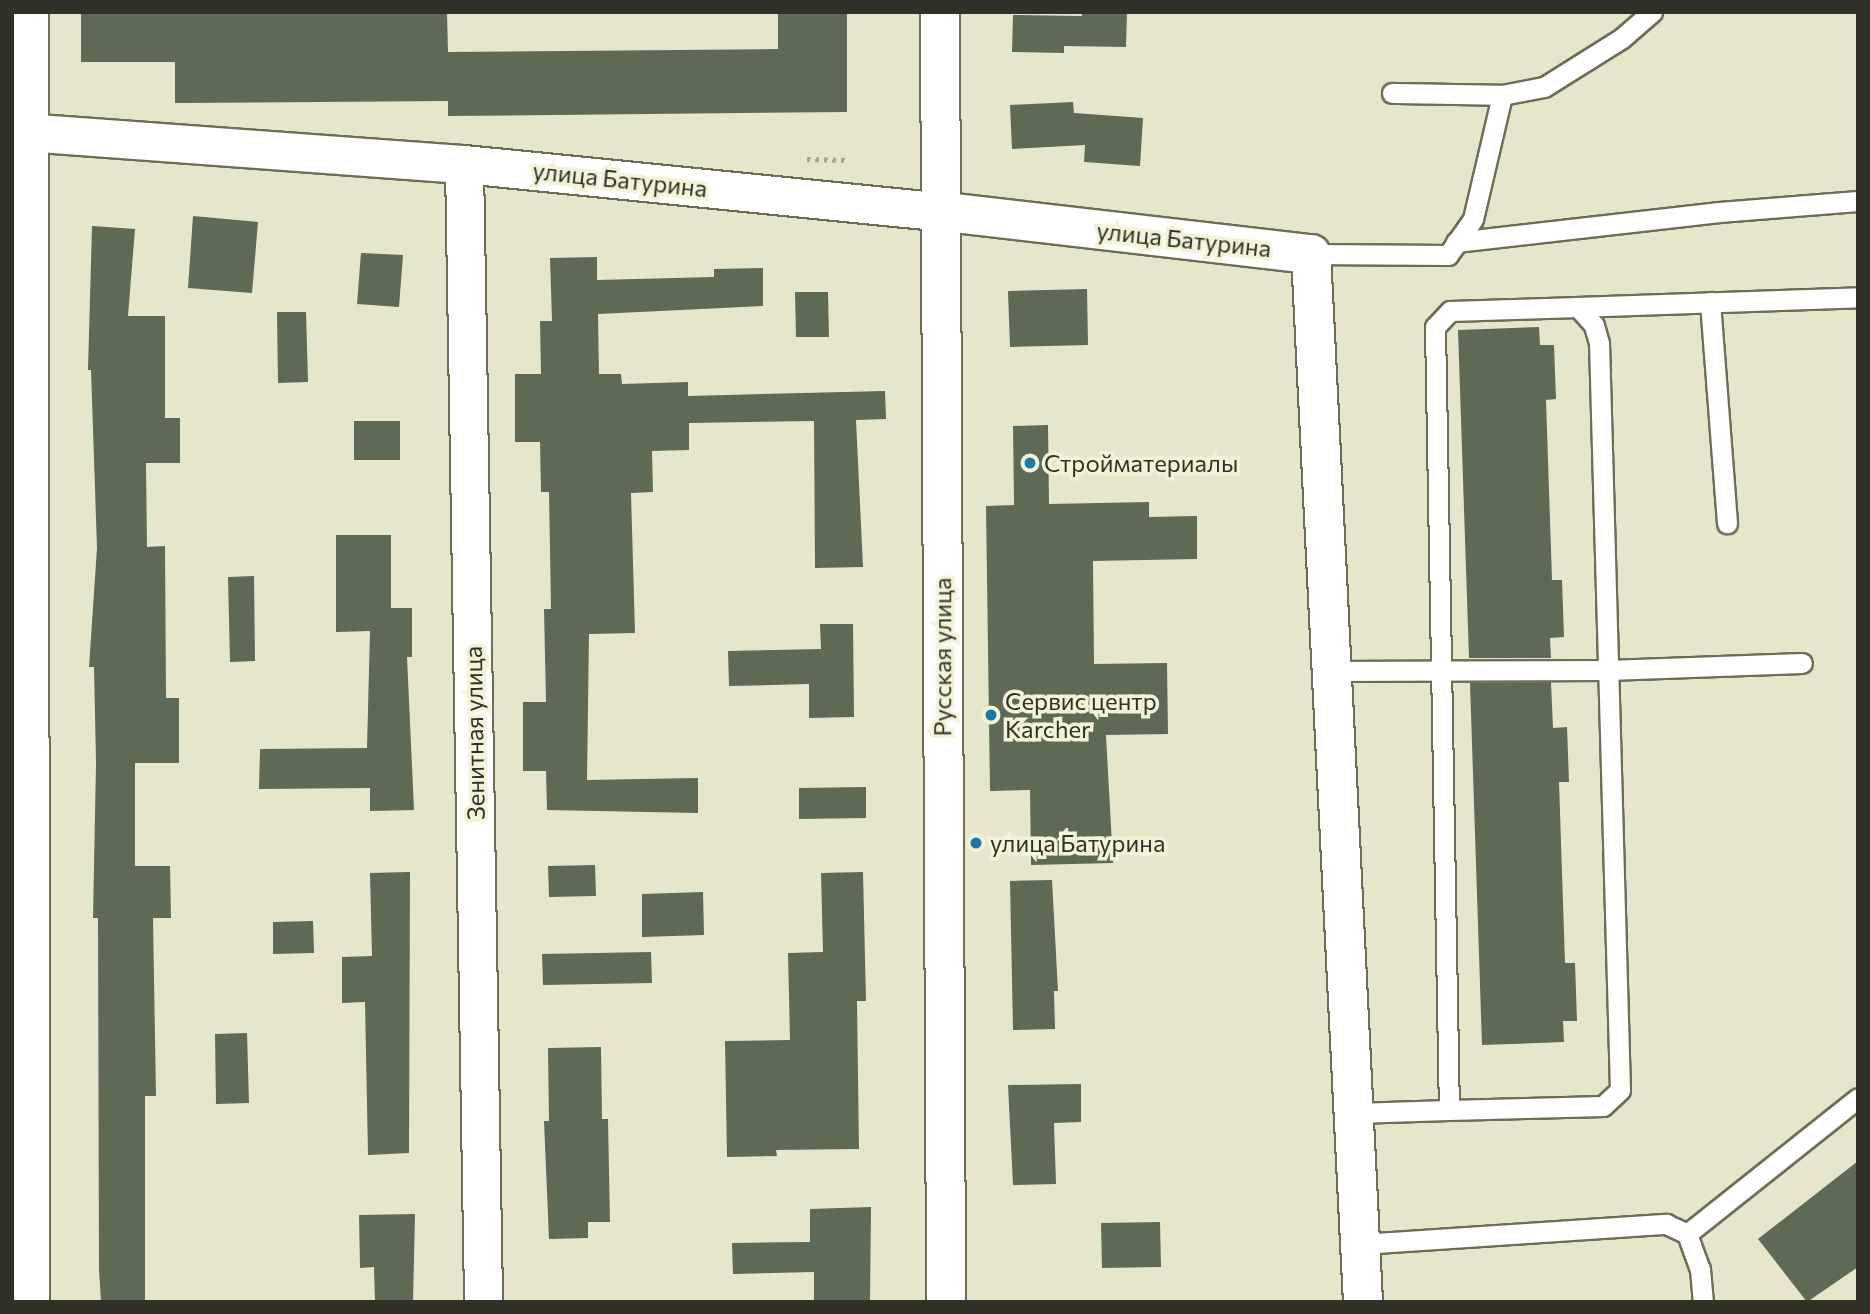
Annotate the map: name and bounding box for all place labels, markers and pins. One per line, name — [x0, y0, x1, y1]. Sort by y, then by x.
place label: Стройматериалы — [1044, 449, 1238, 477]
marker: Стройматериалы — [1022, 455, 1038, 471]
place label: Сервис центр Karcher — [1005, 687, 1157, 743]
marker: Сервис центр Karcher — [983, 707, 999, 723]
place label: улица Батурина — [990, 829, 1165, 857]
marker: улица Батурина — [968, 835, 984, 851]

